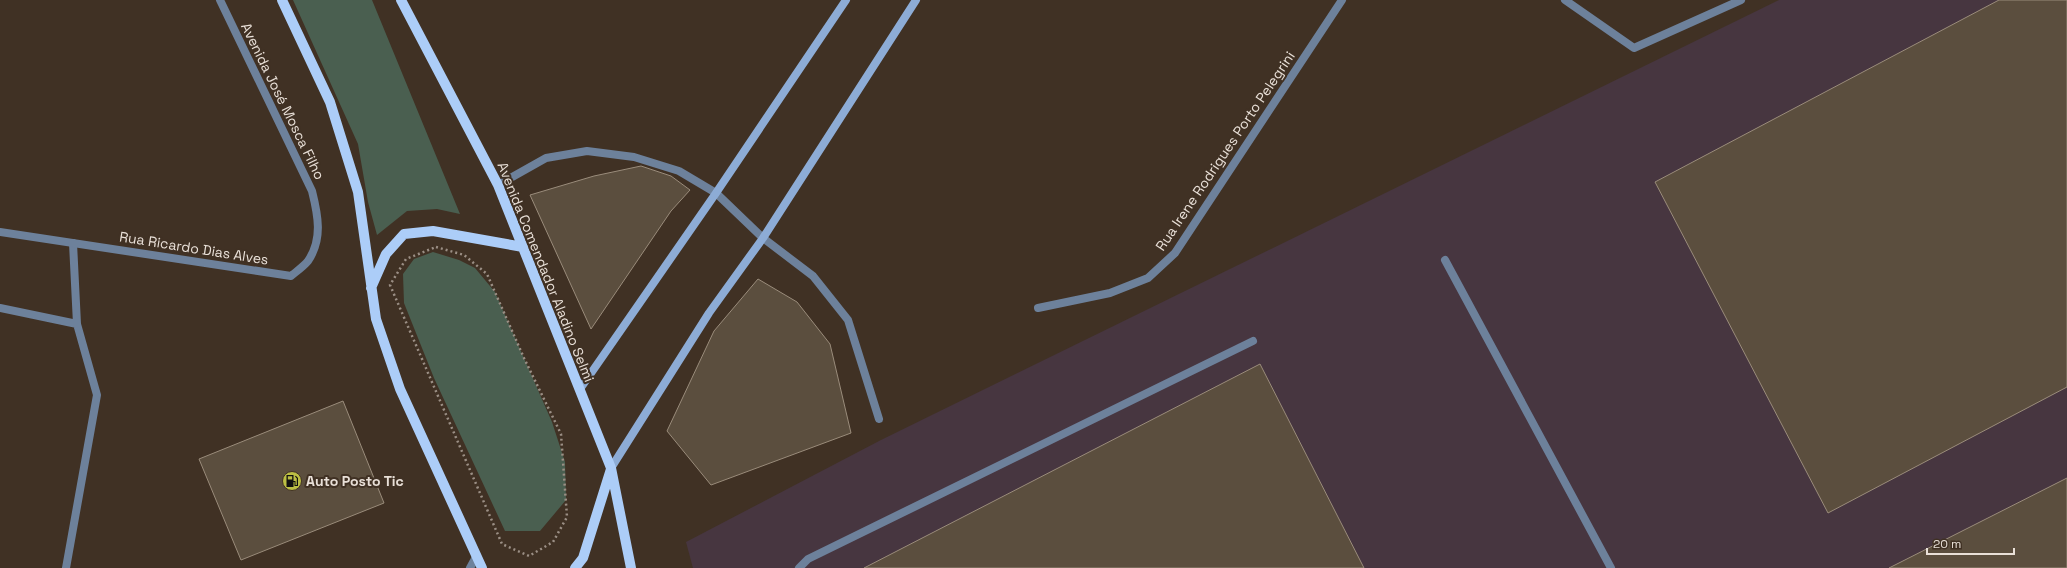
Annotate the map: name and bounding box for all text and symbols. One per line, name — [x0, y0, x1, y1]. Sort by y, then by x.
street label: Avenida José Mosca Filho — [237, 20, 329, 182]
street label: Rua Irene Rodrigues Porto Pelegrini — [1151, 48, 1299, 254]
street label: Avenida Comendador Aladino Selmi — [494, 159, 598, 385]
street label: Rua Ricardo Dias Alves — [118, 227, 270, 269]
fuel station icon: Auto Posto Tic — [281, 470, 303, 492]
place label: Auto Posto Tic — [306, 472, 404, 490]
scale bar — [1927, 530, 2014, 556]
text: 20 m — [1933, 536, 1961, 552]

